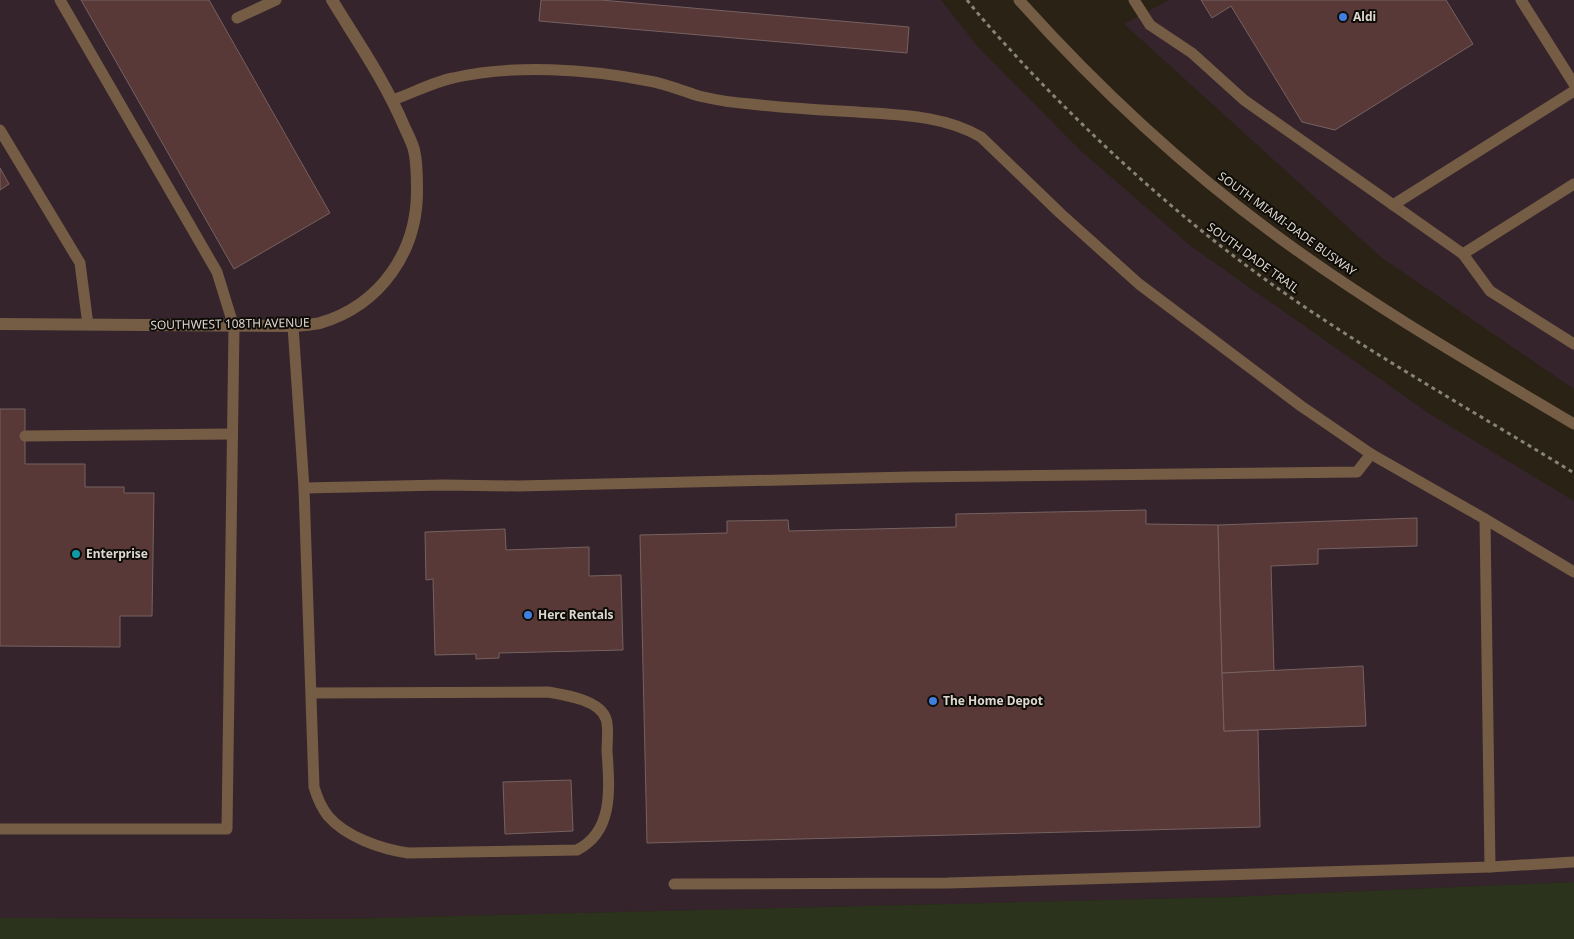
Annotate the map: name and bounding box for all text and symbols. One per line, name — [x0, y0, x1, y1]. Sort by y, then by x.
place label: Aldi — [1353, 8, 1376, 25]
marker: Aldi — [1337, 11, 1349, 23]
street label: SOUTH MIAMI-DADE BUSWAY — [1215, 168, 1360, 280]
street label: SOUTH DADE TRAIL — [1204, 218, 1303, 297]
street label: SOUTHWEST 108TH AVENUE — [150, 314, 310, 333]
place label: Enterprise — [86, 545, 148, 562]
marker: Enterprise — [70, 548, 82, 560]
place label: Herc Rentals — [538, 606, 614, 623]
marker: Herc Rentals — [522, 609, 534, 621]
place label: The Home Depot — [943, 692, 1043, 709]
marker: The Home Depot — [927, 695, 939, 707]

